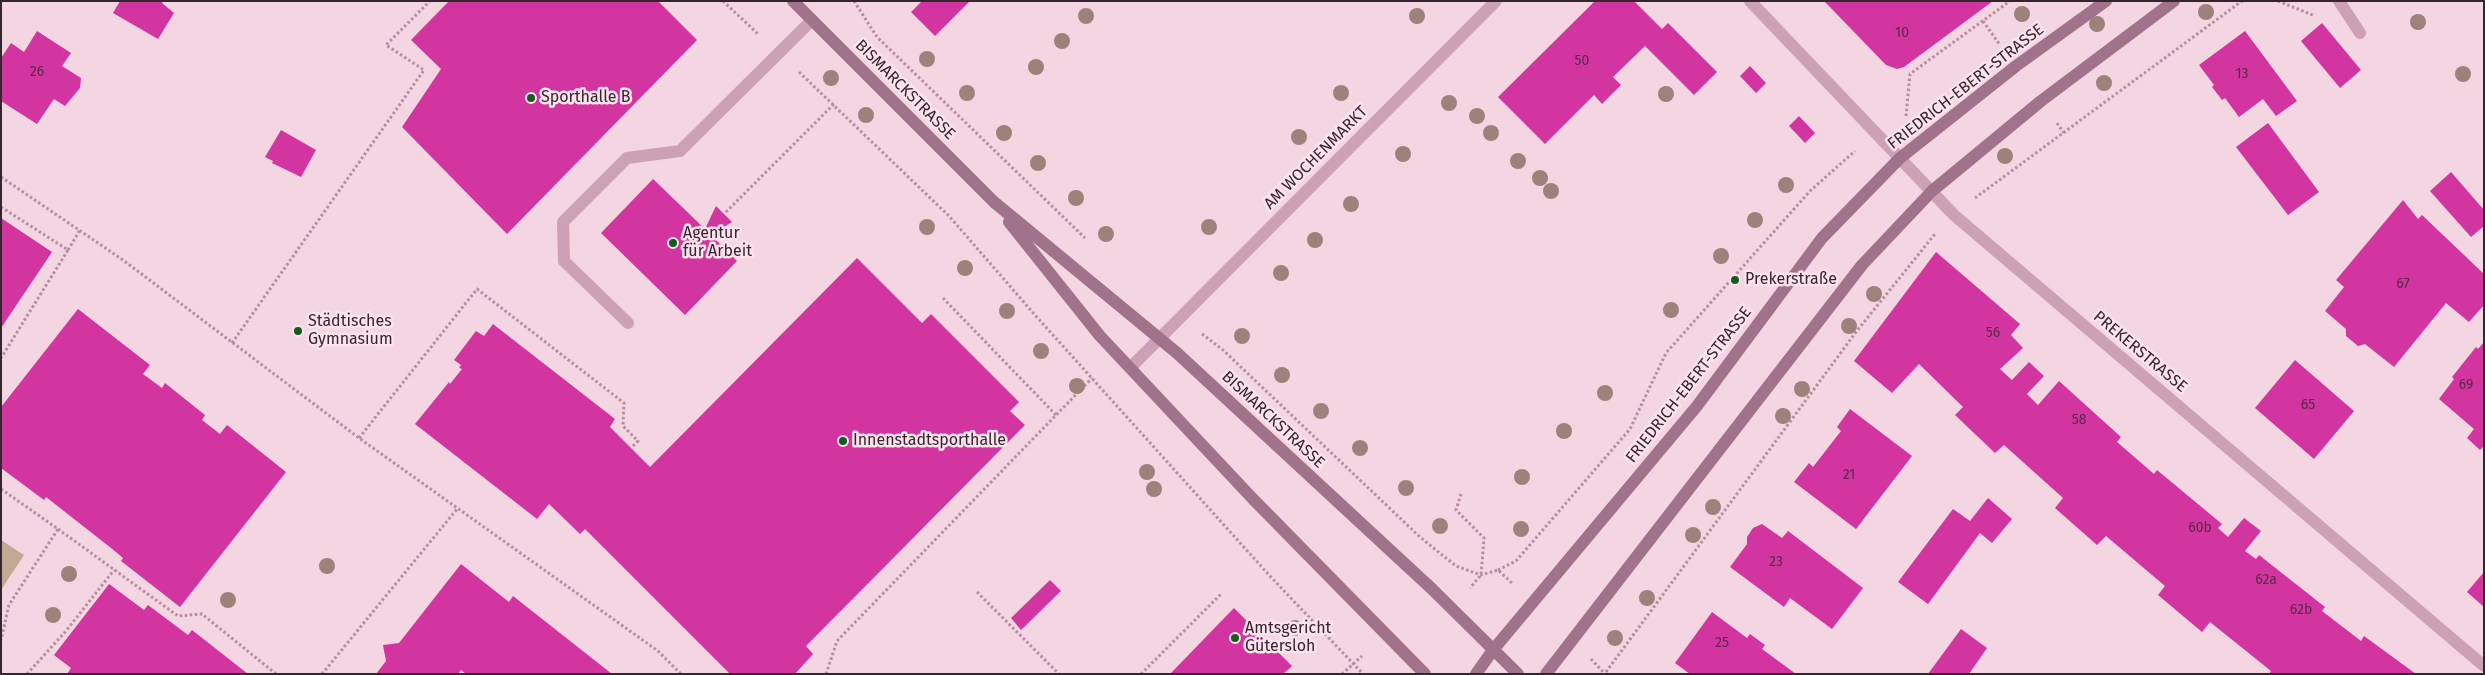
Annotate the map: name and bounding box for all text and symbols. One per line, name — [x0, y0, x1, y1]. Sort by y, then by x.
street label: FRIEDRICH-EBERT-STRASSE — [1884, 20, 2048, 154]
house number: 10 — [1895, 25, 1909, 41]
street label: BISMARCKSTRASSE — [851, 36, 959, 144]
house number: 50 — [1575, 53, 1589, 69]
house number: 26 — [30, 64, 44, 80]
house number: 13 — [2235, 66, 2249, 82]
place label: Sporthalle B — [541, 88, 630, 108]
marker: Sporthalle B — [525, 92, 537, 104]
street label: AM WOCHENMARKT — [1260, 102, 1372, 214]
place label: Agentur für Arbeit — [683, 224, 752, 262]
marker: Agentur für Arbeit — [667, 237, 679, 249]
place label: Prekerstraße — [1745, 270, 1837, 290]
marker: Prekerstraße — [1729, 274, 1741, 286]
house number: 67 — [2396, 276, 2410, 292]
street label: FRIEDRICH-EBERT-STRASSE — [1622, 303, 1756, 467]
street label: PREKERSTRASSE — [2089, 307, 2191, 397]
place label: Städtisches Gymnasium — [308, 312, 393, 350]
marker: Städtisches Gymnasium — [292, 325, 304, 337]
house number: 56 — [1986, 325, 2000, 341]
street label: BISMARCKSTRASSE — [1218, 367, 1328, 473]
house number: 69 — [2459, 377, 2473, 393]
house number: 65 — [2301, 397, 2315, 413]
house number: 58 — [2072, 412, 2086, 428]
place label: Innenstadtsporthalle — [853, 431, 1006, 451]
marker: Innenstadtsporthalle — [837, 435, 849, 447]
house number: 21 — [1843, 467, 1855, 483]
house number: 60b — [2188, 520, 2212, 536]
house number: 23 — [1769, 554, 1783, 570]
house number: 62a — [2255, 572, 2277, 588]
house number: 62b — [2290, 602, 2312, 618]
place label: Amtsgericht Gütersloh — [1245, 619, 1331, 657]
marker: Amtsgericht Gütersloh — [1229, 632, 1241, 644]
house number: 25 — [1715, 635, 1729, 651]

